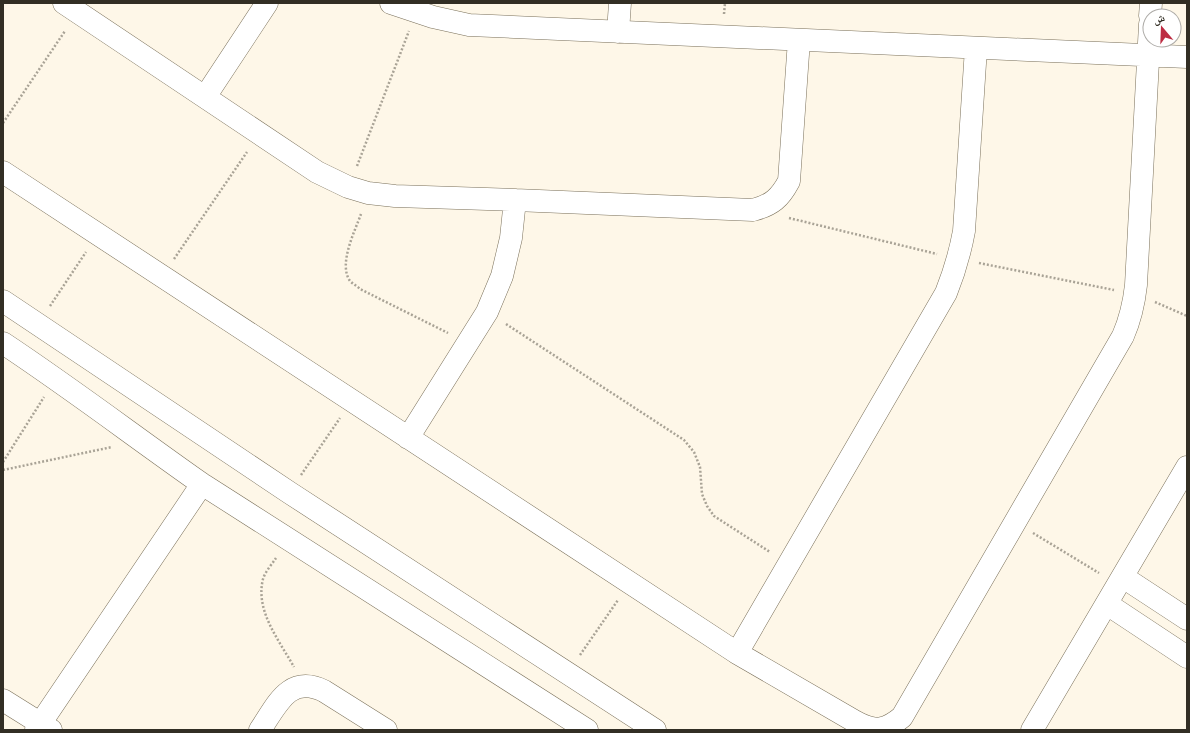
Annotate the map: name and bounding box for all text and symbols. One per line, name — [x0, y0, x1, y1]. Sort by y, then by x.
north arrow — [1142, 8, 1182, 48]
text: ش — [1151, 10, 1167, 28]

